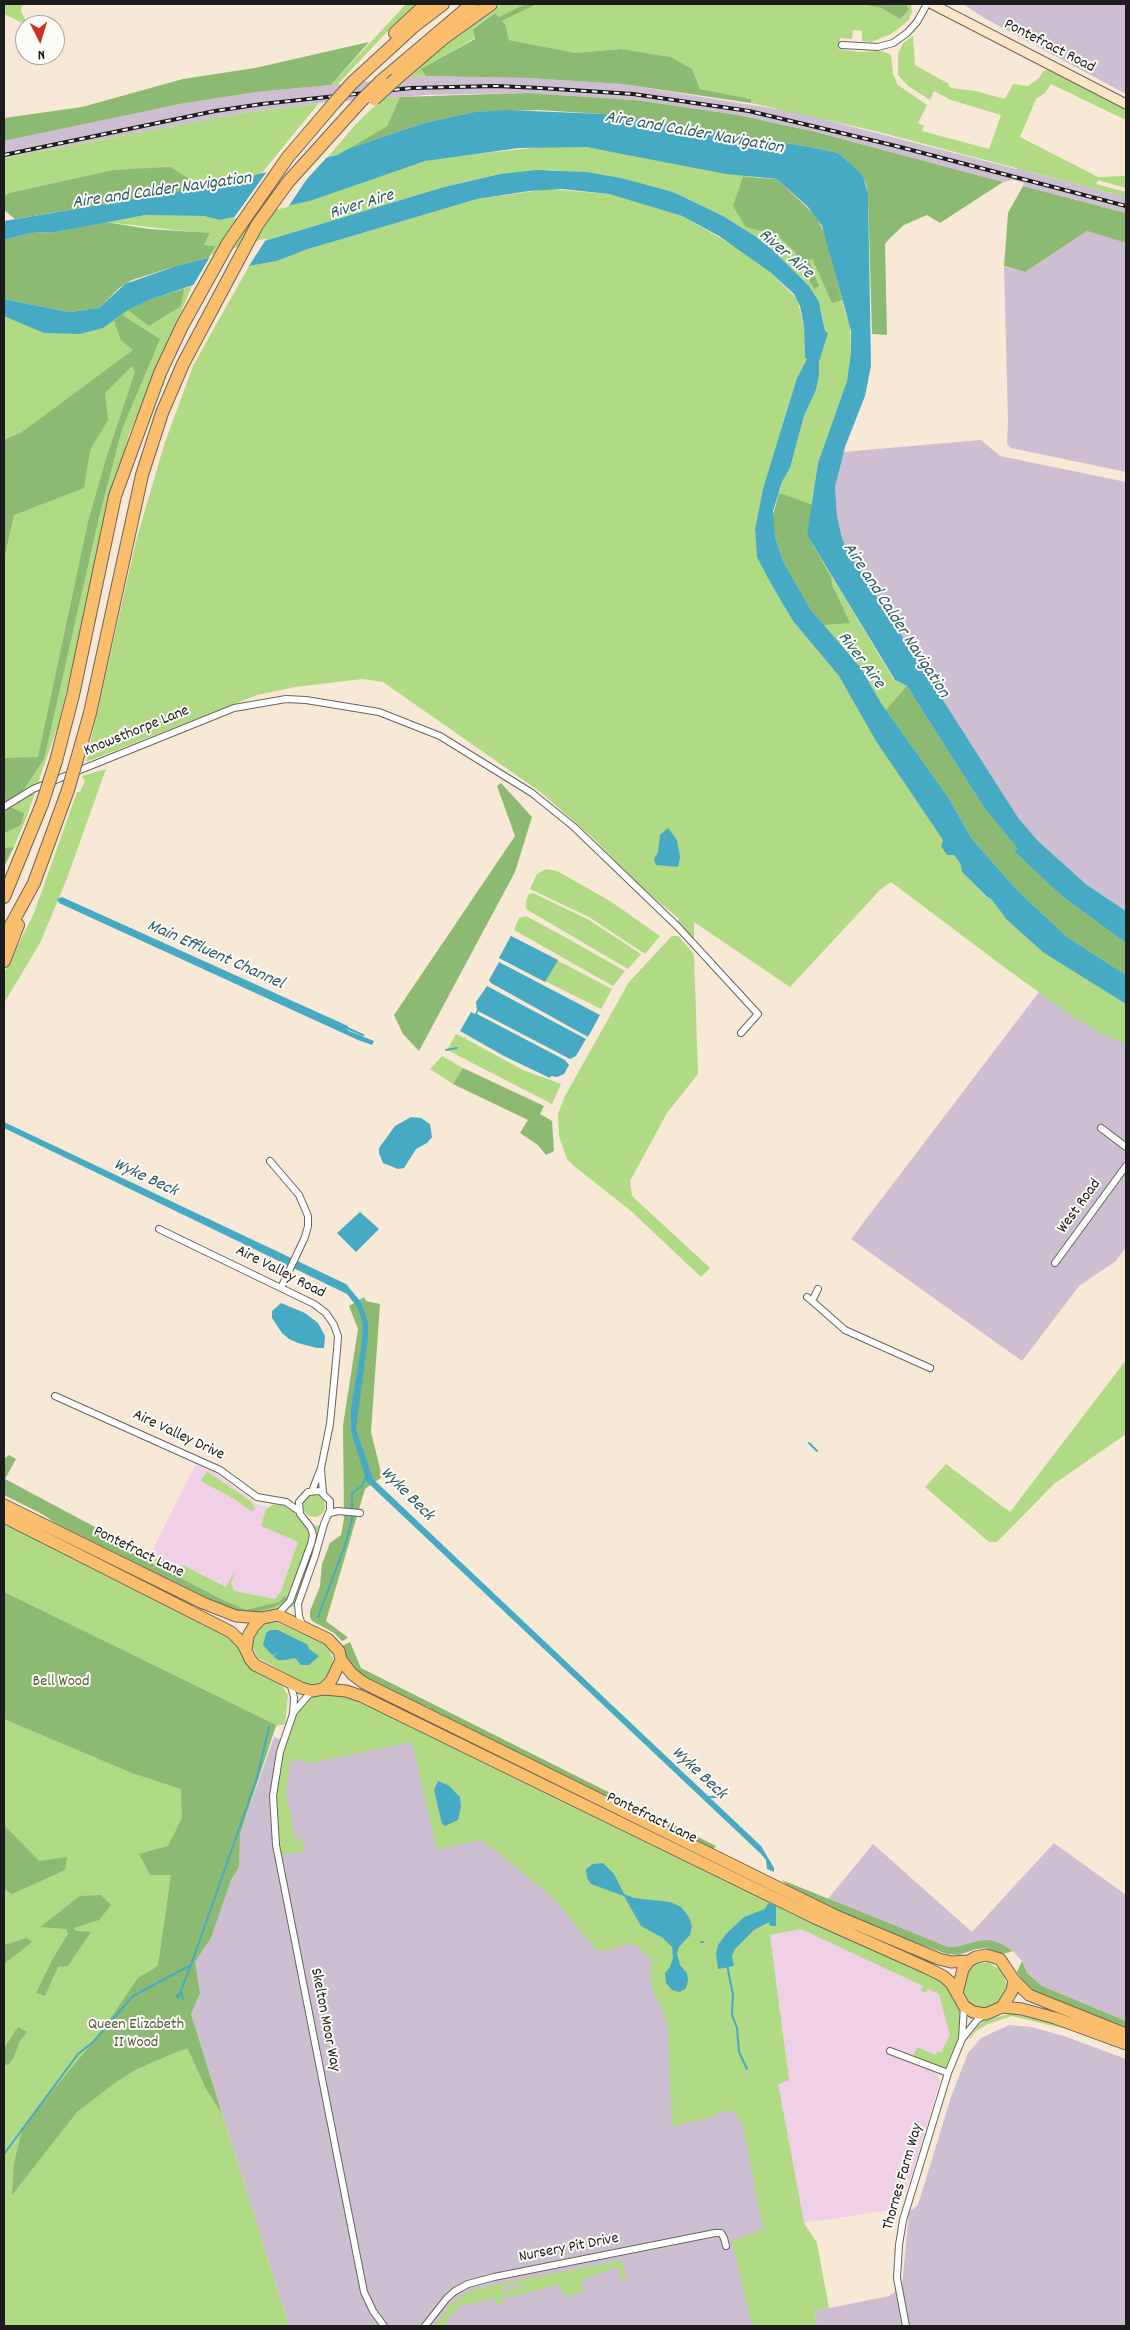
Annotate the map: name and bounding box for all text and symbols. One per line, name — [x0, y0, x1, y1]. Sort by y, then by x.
north arrow — [15, 15, 65, 65]
street label: Pontefract Road — [1000, 16, 1098, 78]
text: N — [37, 44, 46, 64]
water label: Aire and Calder Navigation — [603, 108, 785, 160]
water label: Aire and Calder Navigation — [71, 169, 253, 215]
water label: River Aire — [327, 186, 397, 226]
water label: River Aire — [753, 225, 817, 285]
water label: Aire and Calder Navigation — [837, 539, 953, 703]
water label: River Aire — [832, 628, 888, 694]
street label: Knowsthorpe Lane — [82, 702, 192, 762]
water label: Main Effluent Channel — [143, 916, 287, 996]
water label: Wyke Beck — [110, 1155, 180, 1203]
street label: West Road — [1054, 1176, 1106, 1238]
street label: Aire Valley Road — [232, 1242, 328, 1304]
street label: Aire Valley Drive — [129, 1406, 227, 1466]
water label: Wyke Beck — [374, 1463, 438, 1527]
street label: Pontefract Lane — [90, 1523, 186, 1583]
park label: Bell Wood — [33, 1673, 89, 1693]
water label: Wyke Beck — [666, 1743, 730, 1805]
street label: Pontefract Lane — [603, 1789, 699, 1849]
street label: Skelton Moor Way — [305, 1967, 343, 2073]
park label: Queen Elizabeth II Wood — [88, 2016, 184, 2054]
street label: Thornes Farm Way — [880, 2121, 928, 2233]
street label: Nursery Pit Drive — [518, 2230, 620, 2268]

